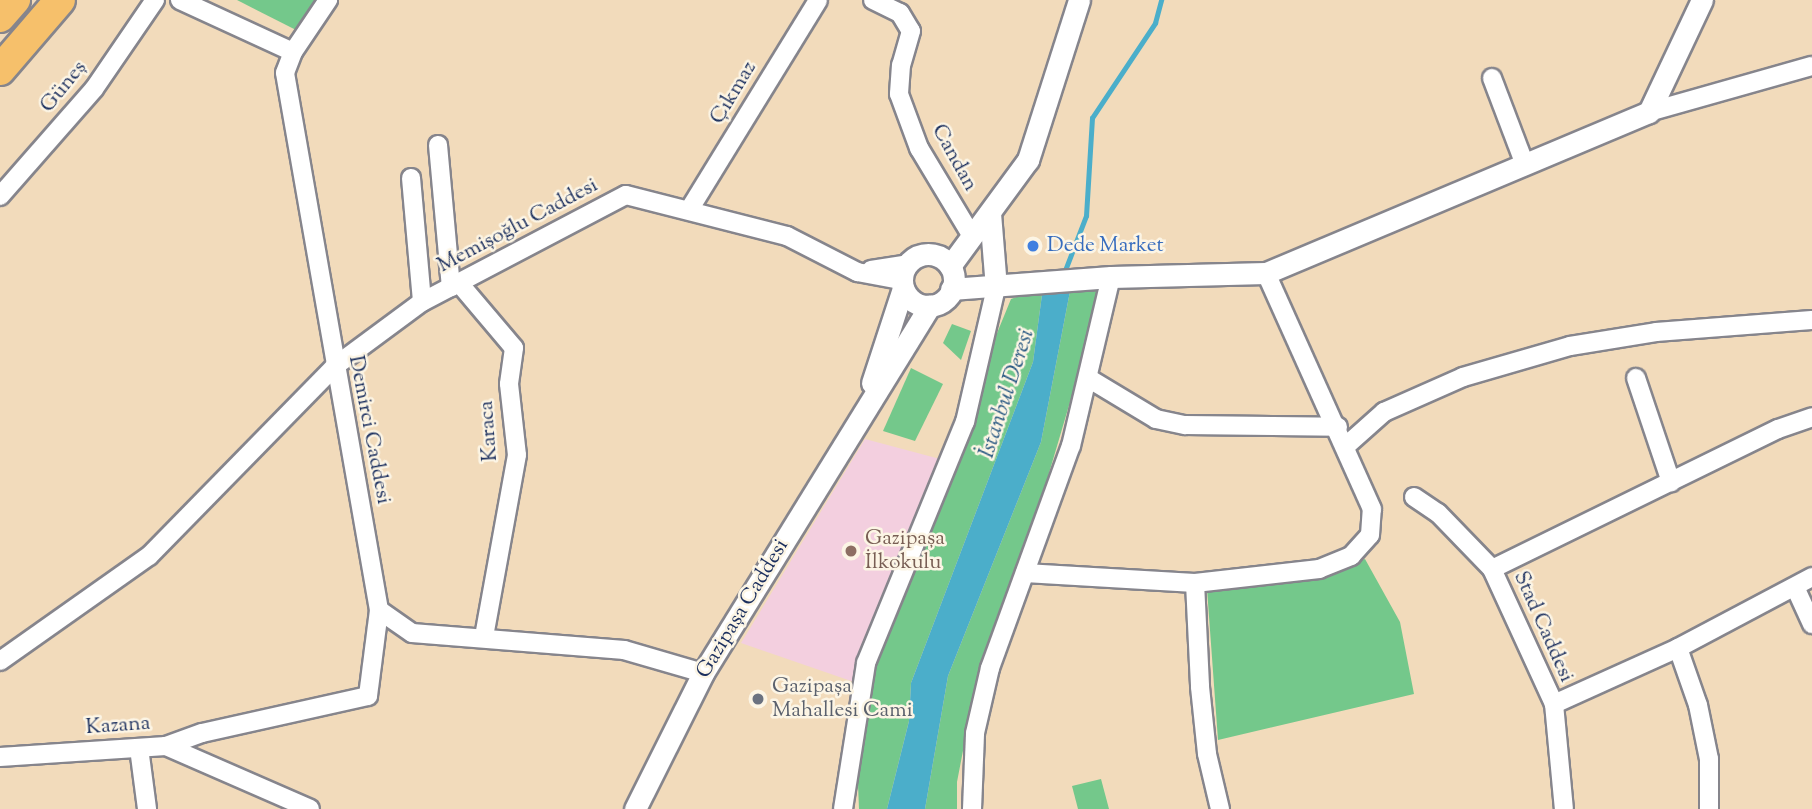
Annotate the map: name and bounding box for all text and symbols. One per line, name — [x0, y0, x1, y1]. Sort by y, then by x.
street label: Güneş — [35, 56, 93, 118]
street label: Çıkmaz — [705, 57, 763, 129]
street label: Candan — [925, 120, 983, 196]
street label: Memişoğlu Caddesi — [434, 173, 602, 279]
place label: Dede Market — [1047, 233, 1164, 259]
marker: Dede Market — [1025, 238, 1041, 254]
water label: İstanbul Deresi — [974, 326, 1042, 462]
street label: Demirci Caddesi — [342, 354, 396, 506]
street label: Karaca — [474, 400, 504, 462]
place label: Gazipaşa İlkokulu — [865, 526, 945, 576]
street label: Gazipaşa Caddesi — [692, 535, 794, 683]
marker: Gazipaşa İlkokulu — [843, 543, 859, 559]
street label: Stad Caddesi — [1507, 568, 1579, 686]
place label: Gazipaşa Mahallesi Cami — [772, 674, 913, 724]
marker: Gazipaşa Mahallesi Cami — [750, 691, 766, 707]
street label: Kazana — [85, 711, 151, 741]

